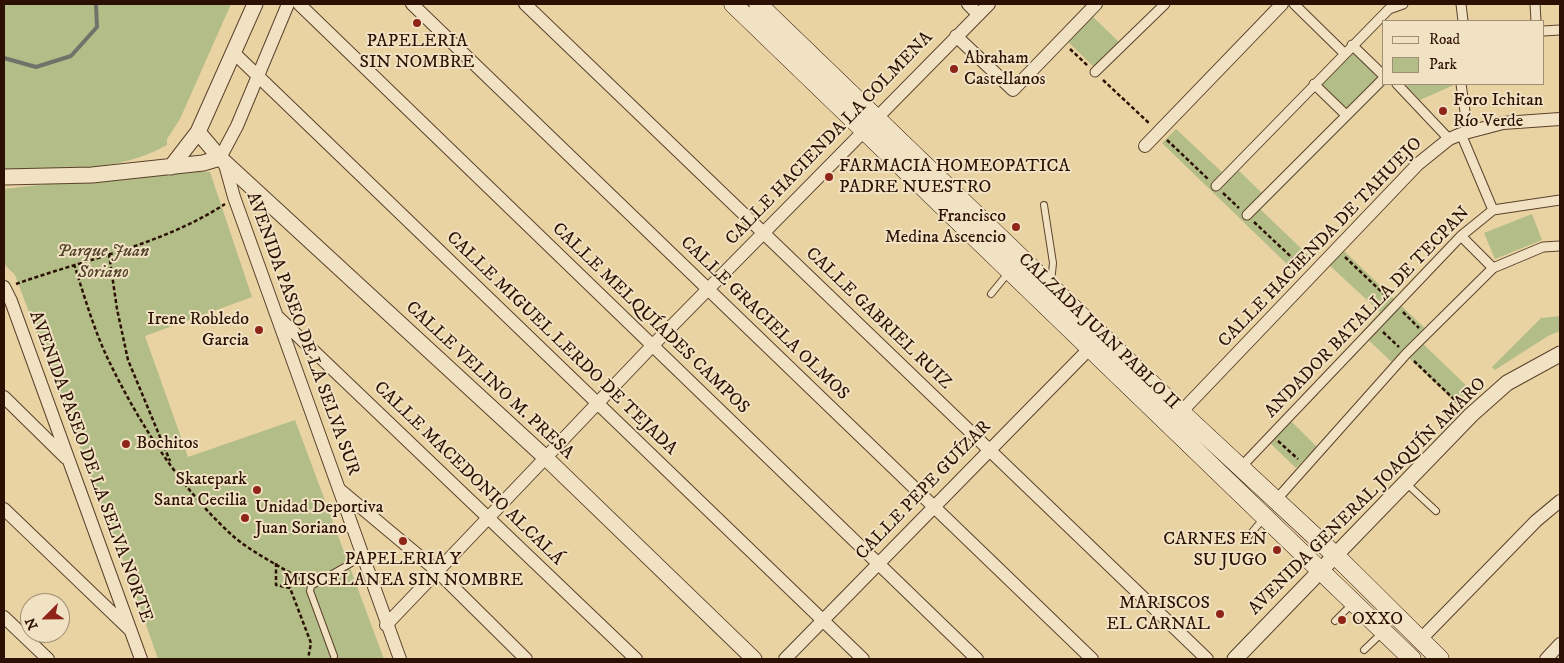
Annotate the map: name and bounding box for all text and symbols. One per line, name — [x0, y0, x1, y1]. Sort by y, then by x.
marker: PAPELERIA SIN NOMBRE — [411, 17, 423, 29]
legend — [1382, 20, 1544, 85]
street label: CALLE HACIENDA LA COLMENA — [722, 28, 938, 250]
text: Road — [1429, 30, 1460, 49]
place label: PAPELERIA SIN NOMBRE — [359, 31, 475, 74]
place label: Abraham Castellanos — [964, 48, 1045, 90]
text: Park — [1429, 55, 1457, 74]
marker: Abraham Castellanos — [948, 63, 960, 75]
place label: Foro Ichitan Río Verde — [1453, 90, 1543, 132]
marker: Foro Ichitan Río Verde — [1437, 105, 1449, 117]
street label: CALLE HACIENDA DE TAHUEJO — [1215, 133, 1427, 353]
place label: FARMACIA HOMEOPATICA PADRE NUESTRO — [839, 156, 1070, 198]
marker: FARMACIA HOMEOPATICA PADRE NUESTRO — [823, 171, 835, 183]
street label: AVENIDA PASEO DE LA SELVA SUR — [241, 189, 363, 479]
street label: ANDADOR BATALLA DE TECPAN — [1261, 203, 1475, 423]
place label: Francisco Medina Ascencio — [885, 206, 1006, 248]
street label: CALLE MELQUÍADES CAMPOS — [547, 219, 753, 419]
marker: Francisco Medina Ascencio — [1010, 221, 1022, 233]
street label: CALLE MIGUEL LERDO DE TEJADA — [441, 228, 681, 460]
street label: CALLE GRACIELA OLMOS — [675, 233, 853, 405]
park label: Parque Juan Soriano — [57, 241, 149, 284]
street label: CALLE GABRIEL RUIZ — [800, 244, 956, 394]
street label: CALZADA JUAN PABLO II — [1013, 249, 1183, 415]
street label: CALLE VELINO M. PRESA — [400, 297, 578, 465]
street label: AVENIDA PASEO DE LA SELVA NORTE — [23, 308, 157, 626]
place label: Irene Robledo Garcia — [147, 309, 249, 352]
marker: Irene Robledo Garcia — [253, 324, 265, 336]
street label: AVENIDA GENERAL JOAQUÍN AMARO — [1245, 374, 1491, 620]
street label: CALLE MACEDONIO ALCALÁ — [369, 377, 567, 571]
street label: CALLE PEPE GUÍZAR — [852, 417, 996, 565]
place label: Bochitos — [136, 433, 198, 455]
marker: Bochitos — [120, 438, 132, 450]
place label: Skatepark Santa Cecilia — [154, 469, 247, 512]
marker: Skatepark Santa Cecilia — [251, 484, 263, 496]
place label: Unidad Deportiva Juan Soriano — [255, 497, 383, 540]
marker: Unidad Deportiva Juan Soriano — [239, 512, 251, 524]
place label: CARNES EN SU JUGO — [1163, 529, 1267, 572]
marker: PAPELERIA Y MISCELANEA SIN NOMBRE — [397, 535, 409, 547]
marker: CARNES EN SU JUGO — [1271, 544, 1283, 556]
place label: PAPELERIA Y MISCELANEA SIN NOMBRE — [283, 549, 523, 592]
north arrow — [20, 593, 70, 643]
place label: MARISCOS EL CARNAL — [1106, 593, 1210, 636]
marker: MARISCOS EL CARNAL — [1214, 608, 1226, 620]
place label: OXXO — [1352, 609, 1403, 631]
marker: OXXO — [1336, 614, 1348, 626]

